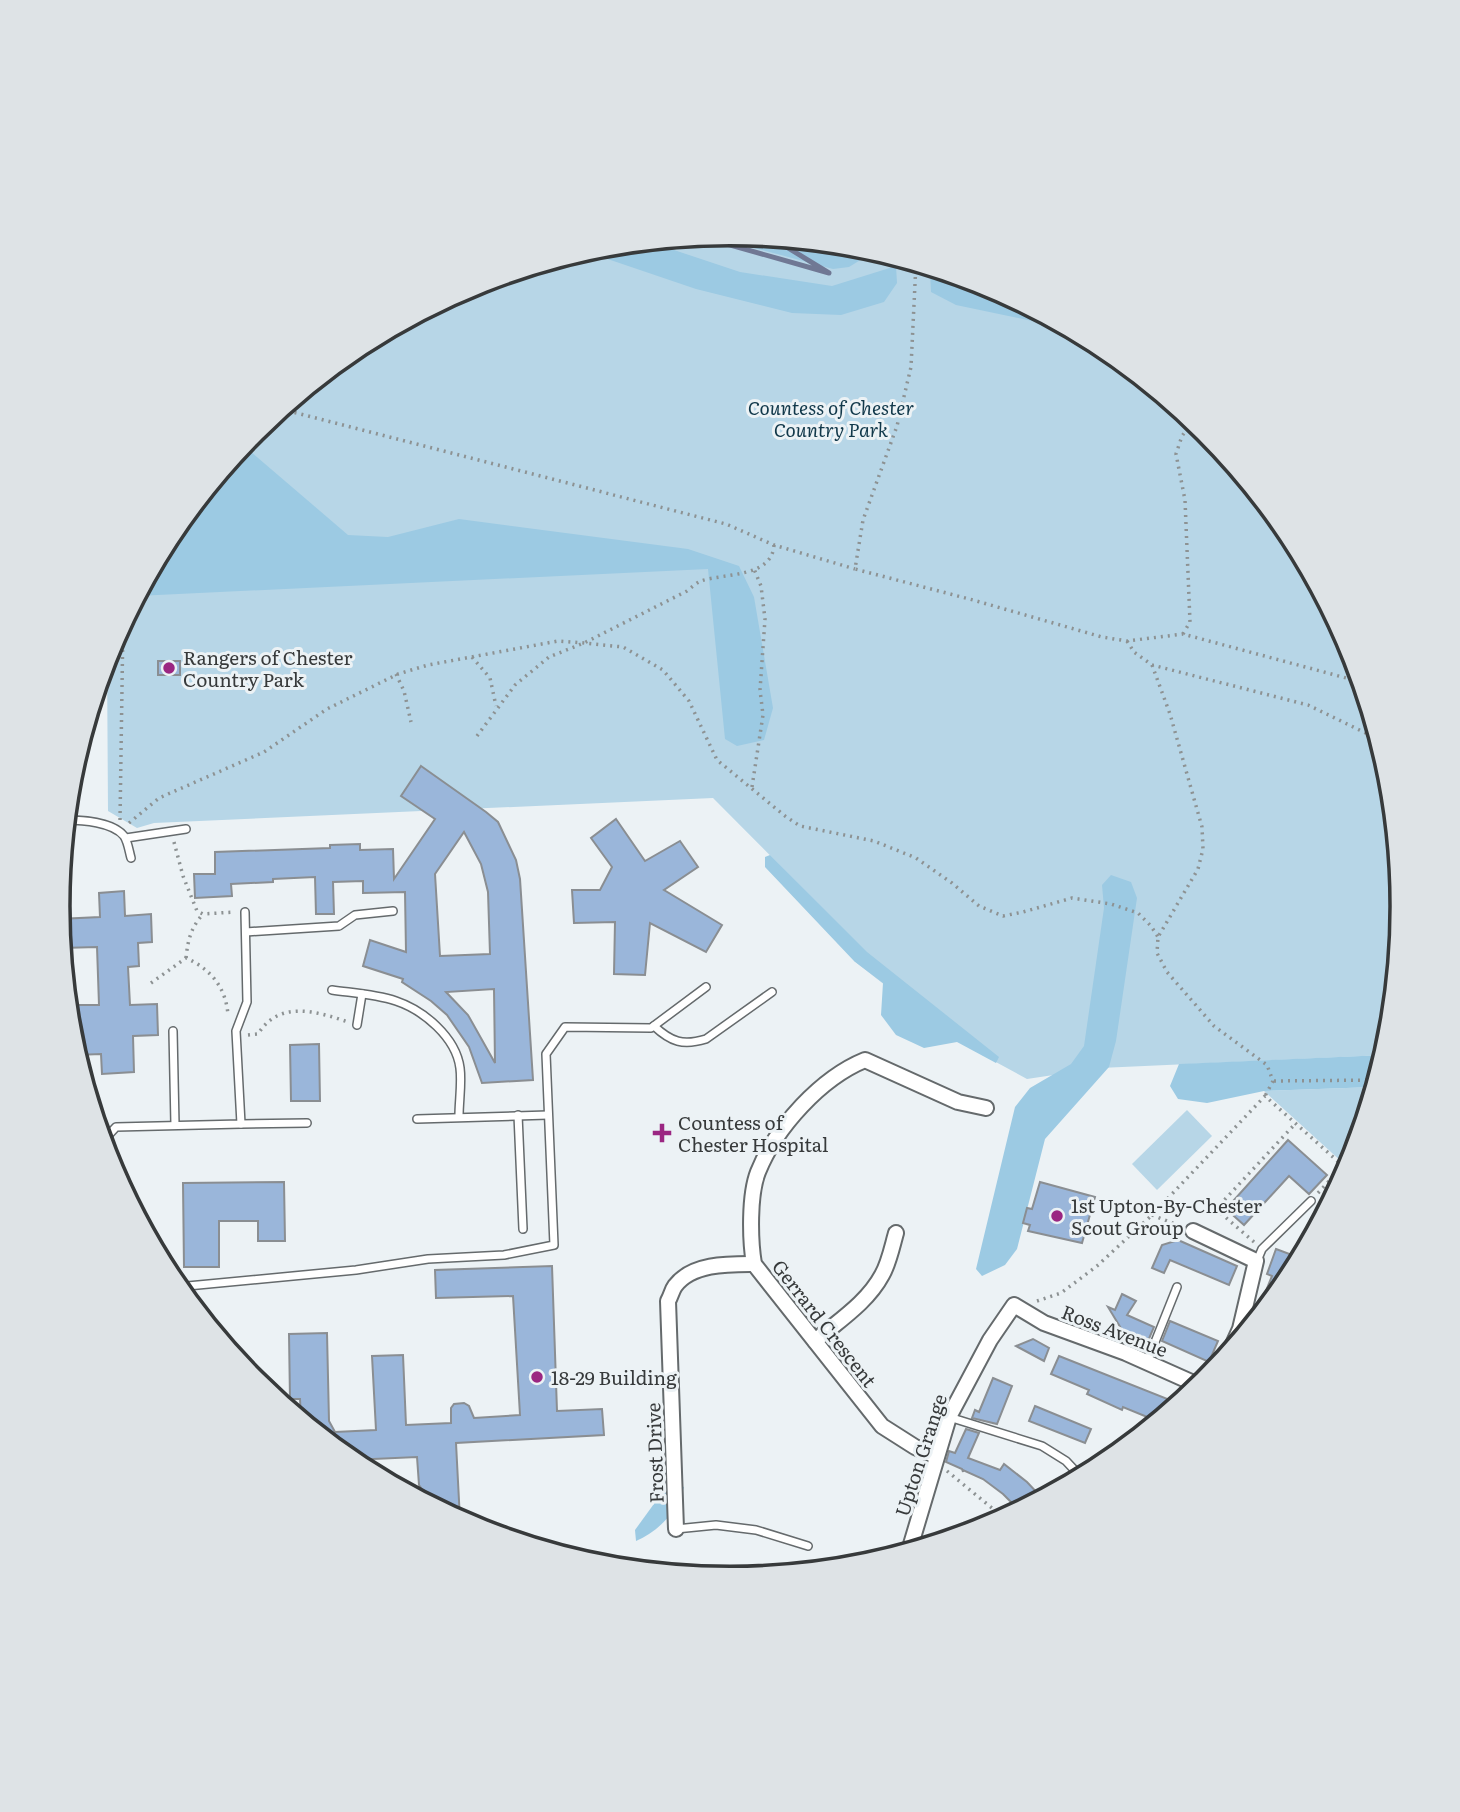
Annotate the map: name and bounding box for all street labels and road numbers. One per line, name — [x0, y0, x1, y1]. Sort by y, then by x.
street label: Gerrard Crescent — [766, 1253, 884, 1393]
street label: Ross Avenue — [1058, 1297, 1172, 1363]
street label: Upton Grange — [887, 1390, 953, 1520]
street label: Frost Drive — [638, 1402, 670, 1504]

